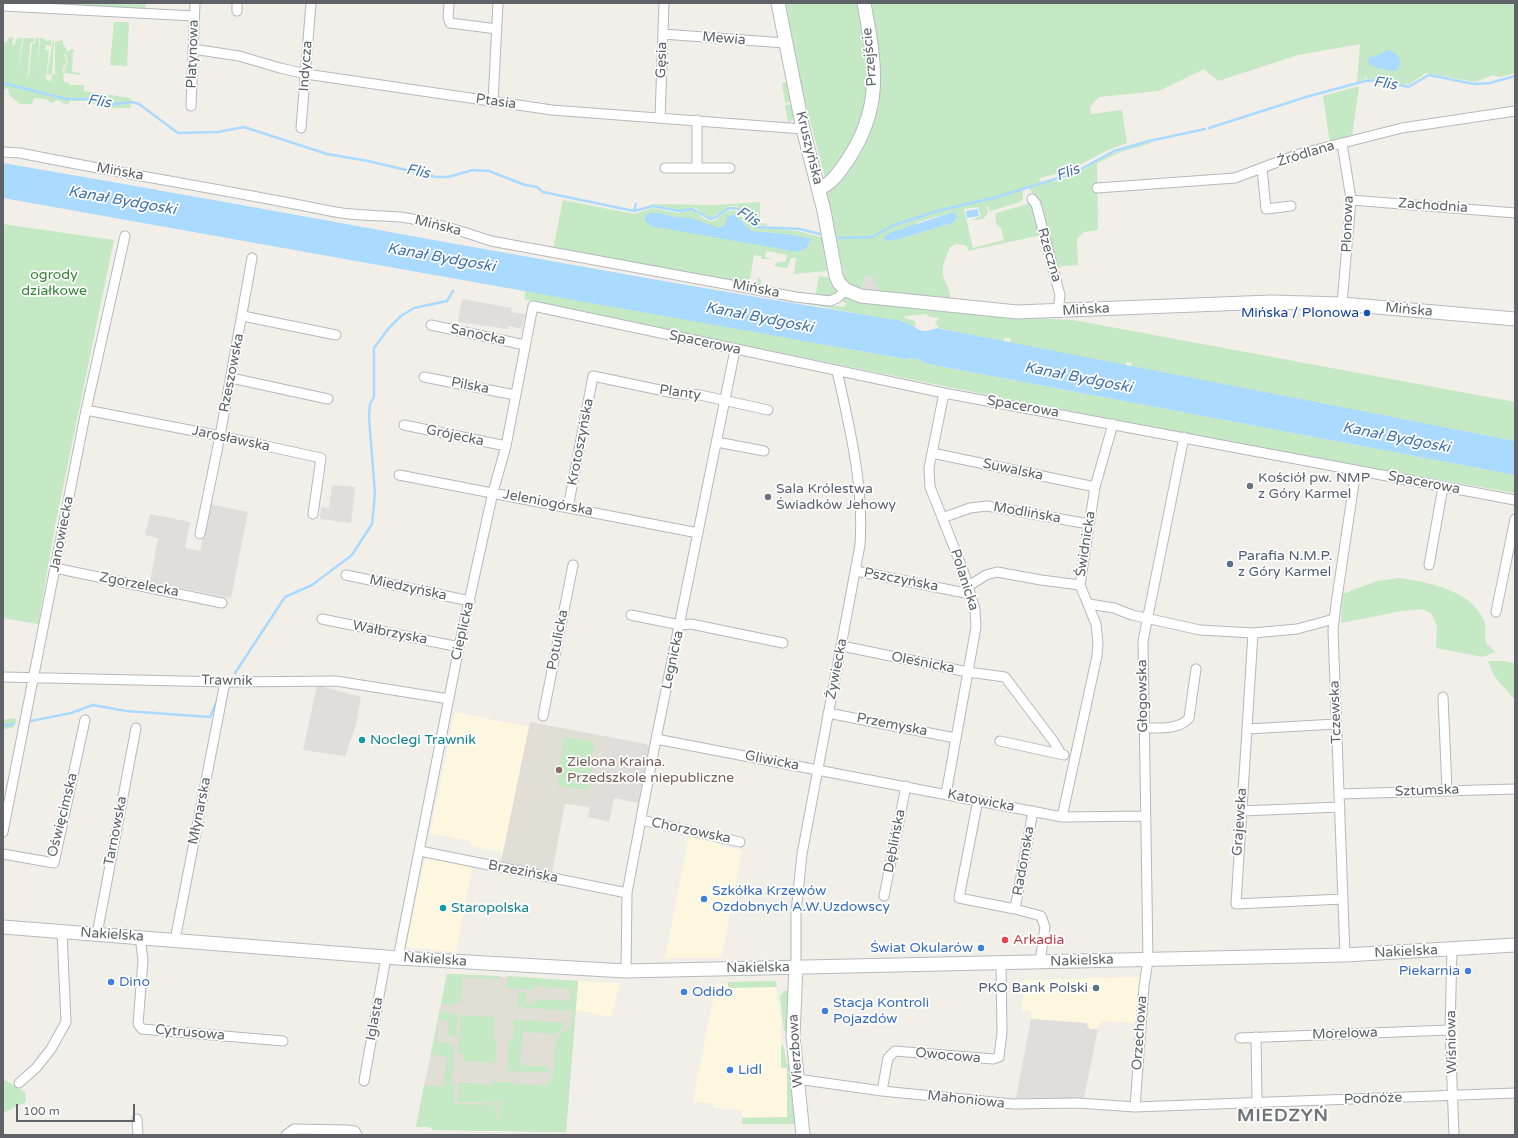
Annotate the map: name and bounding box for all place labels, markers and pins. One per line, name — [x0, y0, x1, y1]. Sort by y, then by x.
place label: Mińska / Plonowa — [1241, 305, 1359, 321]
marker: Mińska / Plonowa — [1362, 308, 1372, 318]
place label: Kościół pw. NMP z Góry Karmel — [1258, 470, 1370, 502]
place label: Sala Królestwa Świadków Jehowy — [776, 481, 896, 514]
marker: Kościół pw. NMP z Góry Karmel — [1245, 481, 1255, 491]
marker: Sala Królestwa Świadków Jehowy — [763, 492, 773, 502]
place label: Parafia N.M.P. z Góry Karmel — [1238, 548, 1332, 580]
marker: Parafia N.M.P. z Góry Karmel — [1225, 559, 1235, 569]
place label: Noclegi Trawnik — [370, 732, 476, 748]
marker: Noclegi Trawnik — [357, 735, 367, 745]
place label: Zielona Kraina. Przedszkole niepubliczne — [567, 754, 734, 786]
marker: Zielona Kraina. Przedszkole niepubliczne — [554, 765, 564, 775]
place label: Szkółka Krzewów Ozdobnych A.W.Uzdowscy — [712, 883, 890, 916]
marker: Szkółka Krzewów Ozdobnych A.W.Uzdowscy — [699, 894, 709, 904]
place label: Staropolska — [451, 900, 529, 916]
marker: Staropolska — [438, 903, 448, 913]
place label: Arkadia — [1013, 932, 1064, 948]
marker: Arkadia — [1000, 935, 1010, 945]
place label: Świat Okularów — [870, 940, 973, 956]
marker: Świat Okularów — [976, 943, 986, 953]
place label: Piekarnia — [1399, 963, 1460, 979]
marker: Piekarnia — [1463, 966, 1473, 976]
place label: Dino — [119, 974, 150, 990]
marker: Dino — [106, 977, 116, 987]
place label: PKO Bank Polski — [978, 980, 1088, 996]
marker: PKO Bank Polski — [1091, 983, 1101, 993]
place label: Odido — [692, 984, 733, 1000]
marker: Odido — [679, 987, 689, 997]
place label: Stacja Kontroli Pojazdów — [833, 995, 929, 1028]
marker: Stacja Kontroli Pojazdów — [820, 1006, 830, 1016]
place label: Lidl — [738, 1062, 762, 1078]
marker: Lidl — [725, 1065, 735, 1075]

